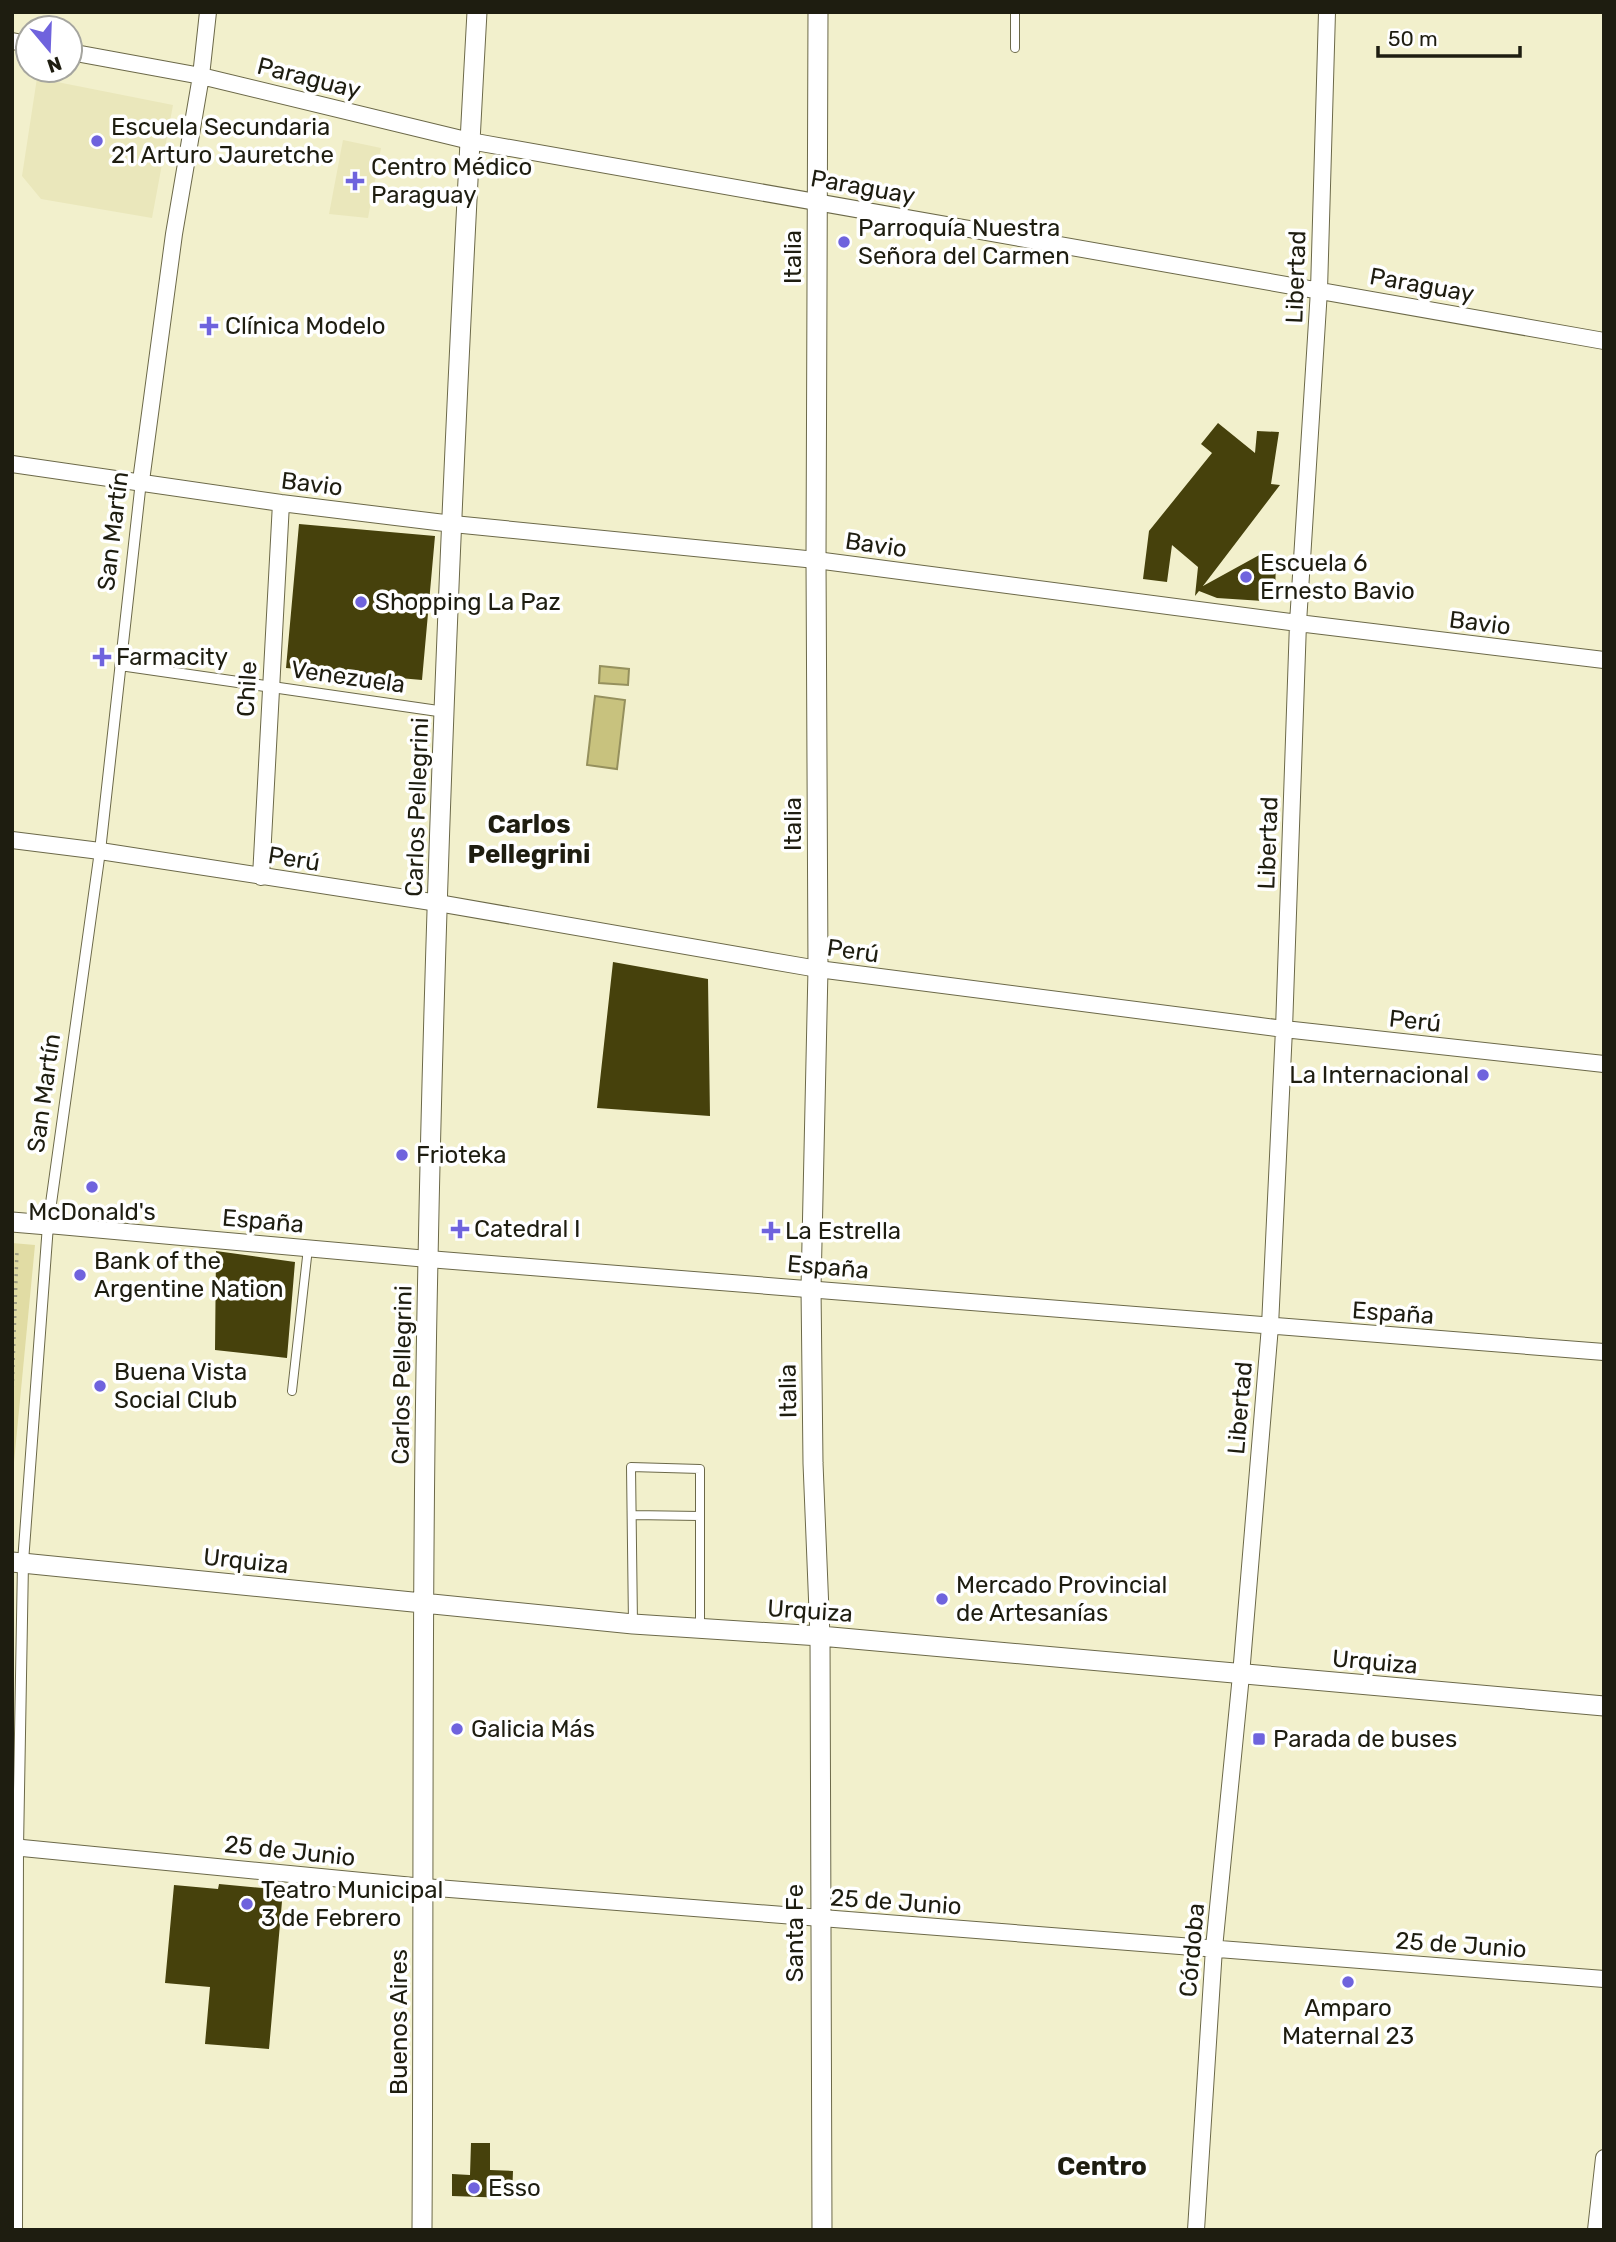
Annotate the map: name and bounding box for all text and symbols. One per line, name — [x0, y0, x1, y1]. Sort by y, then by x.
north arrow — [14, 14, 84, 84]
scale bar — [1378, 14, 1520, 58]
text: 50 m — [1388, 26, 1438, 51]
text: N — [44, 52, 65, 78]
street label: Paraguay — [254, 52, 364, 104]
place label: Escuela Secundaria 21 Arturo Jauretche — [111, 113, 334, 169]
marker: Escuela Secundaria 21 Arturo Jauretche — [89, 133, 105, 149]
place label: Centro Médico Paraguay — [371, 153, 532, 209]
street label: Paraguay — [809, 164, 917, 210]
marker: Centro Médico Paraguay — [345, 171, 365, 191]
place label: Parroquía Nuestra Señora del Carmen — [858, 214, 1070, 270]
street label: Italia — [779, 230, 807, 284]
street label: Libertad — [1280, 230, 1312, 324]
marker: Parroquía Nuestra Señora del Carmen — [836, 234, 852, 250]
street label: Paraguay — [1368, 262, 1476, 308]
place label: Clínica Modelo — [225, 312, 386, 340]
marker: Clínica Modelo — [199, 316, 219, 336]
street label: Bavio — [280, 466, 344, 502]
street label: San Martín — [92, 470, 134, 592]
street label: Bavio — [843, 527, 909, 563]
place label: Escuela 6 Ernesto Bavio — [1260, 549, 1415, 605]
marker: Escuela 6 Ernesto Bavio — [1238, 569, 1254, 585]
place label: Shopping La Paz — [375, 588, 561, 616]
marker: Shopping La Paz — [353, 594, 369, 610]
street label: Bavio — [1448, 605, 1512, 641]
place label: Farmacity — [116, 643, 228, 671]
marker: Farmacity — [94, 649, 110, 665]
street label: Venezuela — [289, 655, 407, 699]
street label: Chile — [232, 660, 262, 718]
street label: Carlos Pellegrini — [400, 717, 434, 897]
street label: Libertad — [1252, 796, 1284, 890]
street label: Italia — [779, 797, 807, 851]
district label: Carlos Pellegrini — [467, 809, 591, 870]
street label: Perú — [266, 841, 322, 877]
street label: Perú — [825, 933, 881, 969]
street label: Perú — [1388, 1004, 1442, 1038]
street label: San Martín — [22, 1032, 66, 1154]
place label: La Internacional — [1289, 1061, 1469, 1089]
marker: La Internacional — [1475, 1067, 1491, 1083]
place label: Frioteka — [416, 1141, 506, 1169]
marker: Frioteka — [394, 1147, 410, 1163]
marker: McDonald's — [84, 1179, 100, 1195]
place label: McDonald's — [28, 1198, 156, 1226]
street label: España — [221, 1203, 305, 1239]
place label: Catedral I — [474, 1215, 581, 1243]
place label: La Estrella — [785, 1217, 901, 1245]
marker: Catedral I — [452, 1221, 468, 1237]
marker: La Estrella — [763, 1223, 779, 1239]
place label: Bank of the Argentine Nation — [94, 1247, 283, 1303]
street label: España — [786, 1249, 870, 1285]
marker: Bank of the Argentine Nation — [72, 1267, 88, 1283]
street label: Carlos Pellegrini — [386, 1285, 418, 1465]
street label: España — [1351, 1296, 1435, 1330]
place label: Buena Vista Social Club — [114, 1358, 247, 1414]
street label: Libertad — [1222, 1360, 1258, 1456]
street label: Italia — [774, 1364, 802, 1418]
marker: Buena Vista Social Club — [92, 1378, 108, 1394]
street label: Urquiza — [202, 1543, 290, 1579]
place label: Mercado Provincial de Artesanías — [956, 1571, 1167, 1627]
marker: Mercado Provincial de Artesanías — [934, 1591, 950, 1607]
street label: Urquiza — [766, 1594, 854, 1628]
street label: Urquiza — [1331, 1644, 1419, 1680]
place label: Galicia Más — [471, 1715, 595, 1743]
marker: Galicia Más — [449, 1721, 465, 1737]
place label: Parada de buses — [1273, 1725, 1457, 1753]
marker: Parada de buses — [1251, 1731, 1267, 1747]
street label: 25 de Junio — [223, 1830, 357, 1872]
place label: Teatro Municipal 3 de Febrero — [261, 1876, 443, 1932]
street label: 25 de Junio — [829, 1883, 963, 1921]
street label: Santa Fe — [781, 1884, 809, 1982]
marker: Teatro Municipal 3 de Febrero — [239, 1896, 255, 1912]
street label: Córdoba — [1174, 1902, 1210, 1998]
street label: 25 de Junio — [1394, 1926, 1528, 1964]
street label: Buenos Aires — [385, 1949, 413, 2095]
marker: Amparo Maternal 23 — [1340, 1974, 1356, 1990]
place label: Amparo Maternal 23 — [1282, 1994, 1414, 2050]
district label: Centro — [1057, 2151, 1147, 2182]
place label: Esso — [488, 2174, 541, 2202]
marker: Esso — [466, 2180, 482, 2196]

